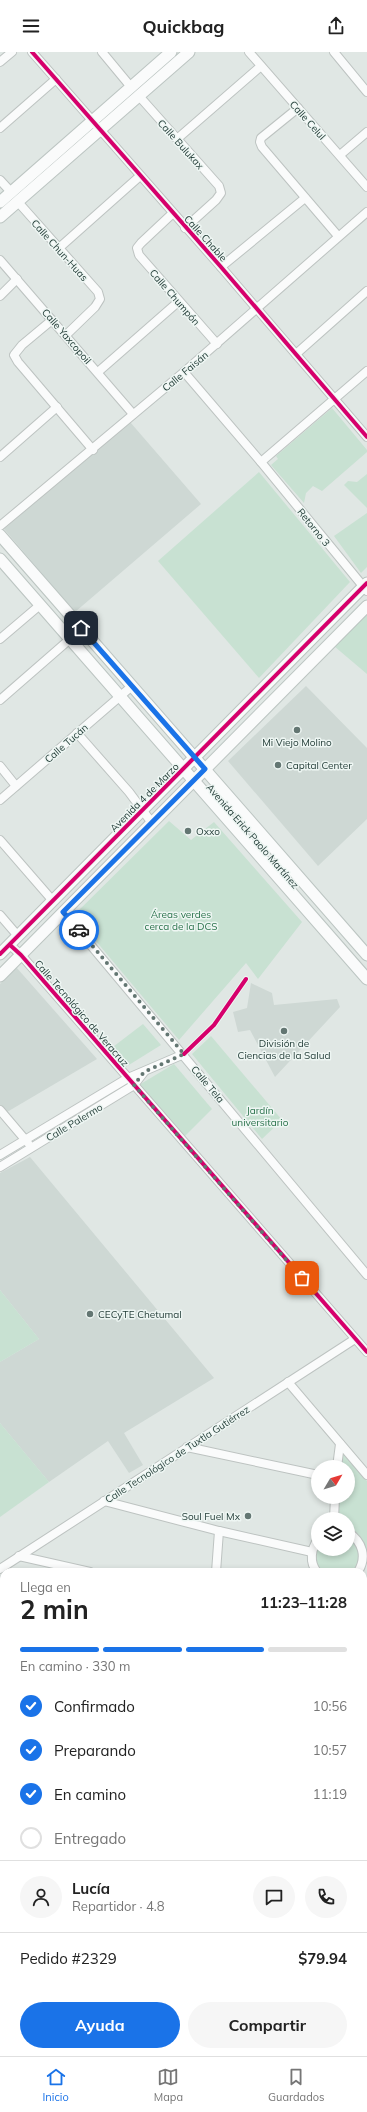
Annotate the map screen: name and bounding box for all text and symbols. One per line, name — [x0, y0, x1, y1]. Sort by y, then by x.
icon: menu — [20, 15, 42, 37]
text: Quickbag — [142, 15, 225, 38]
icon: share — [325, 15, 347, 37]
street label: Calle Celul — [287, 98, 329, 143]
street label: Calle Bulukax — [155, 117, 207, 172]
street label: Calle Chable — [181, 212, 230, 264]
street label: Calle Chun-Huas — [29, 217, 91, 284]
street label: Calle Chumpón — [147, 267, 203, 328]
street label: Calle Yaxcopoil — [39, 306, 94, 367]
street label: Calle Faisán — [160, 348, 211, 394]
street label: Retorno 3 — [294, 506, 333, 549]
pin — [64, 611, 98, 645]
icon: home — [70, 617, 92, 639]
street label: Calle Tucán — [42, 721, 91, 766]
marker: Mi Viejo Molino — [292, 725, 302, 735]
place label: Mi Viejo Molino — [262, 736, 332, 749]
place label: Capital Center — [286, 759, 352, 772]
street label: Avenida 4 de Marzo — [107, 760, 182, 835]
marker: Capital Center — [273, 760, 283, 770]
street label: Avenida Erick Paolo Martínez — [204, 781, 302, 891]
place label: Oxxo — [196, 825, 220, 838]
marker: Oxxo — [183, 826, 193, 836]
park label: Áreas verdes cerca de la DCS — [145, 908, 217, 933]
courier — [59, 910, 99, 950]
icon: car — [68, 919, 90, 941]
street label: Calle Tecnológico de Veracruz — [32, 957, 132, 1069]
marker: División de Ciencias de la Salud — [279, 1026, 289, 1036]
place label: División de Ciencias de la Salud — [238, 1037, 330, 1062]
street label: Calle Tela — [188, 1063, 227, 1106]
street label: Calle Palermo — [44, 1100, 105, 1144]
park label: Jardín universitario — [232, 1104, 289, 1129]
pin — [285, 1261, 319, 1295]
icon: bag — [291, 1267, 313, 1289]
place label: CECyTE Chetumal — [98, 1308, 182, 1321]
marker: CECyTE Chetumal — [85, 1309, 95, 1319]
street label: Calle Tecnológico de Tuxtla Gutiérrez — [103, 1403, 252, 1506]
north arrow — [311, 1460, 355, 1504]
map controls — [311, 1460, 355, 1556]
place label: Soul Fuel Mx — [182, 1510, 241, 1523]
marker: Soul Fuel Mx — [243, 1511, 253, 1521]
button: layers — [311, 1512, 355, 1556]
text: Llega en — [20, 1579, 71, 1595]
text: 2 min — [20, 1593, 89, 1626]
text: 11:23–11:28 — [260, 1593, 347, 1612]
text: En camino · 330 m — [20, 1658, 130, 1674]
icon: check — [20, 1695, 42, 1717]
text: Confirmado — [54, 1697, 135, 1716]
text: 10:56 — [313, 1698, 347, 1714]
icon: check — [20, 1739, 42, 1761]
text: Preparando — [54, 1741, 136, 1760]
text: 10:57 — [313, 1742, 347, 1758]
icon: check — [20, 1783, 42, 1805]
text: En camino — [54, 1785, 126, 1804]
text: 11:19 — [313, 1786, 347, 1802]
text: Entregado — [54, 1829, 126, 1848]
button: person — [20, 1876, 62, 1918]
button: chat — [253, 1876, 295, 1918]
button: phone — [305, 1876, 347, 1918]
text: Lucía — [72, 1879, 110, 1898]
text: Repartidor · 4.8 — [72, 1898, 165, 1914]
text: Pedido #2329 — [20, 1949, 117, 1968]
text: $79.94 — [298, 1949, 347, 1968]
button: Ayuda — [20, 2002, 180, 2048]
button: Compartir — [188, 2002, 347, 2048]
tab: Inicio — [43, 2066, 69, 2104]
tab: Mapa — [154, 2066, 183, 2104]
tab: Guardados — [268, 2066, 324, 2104]

